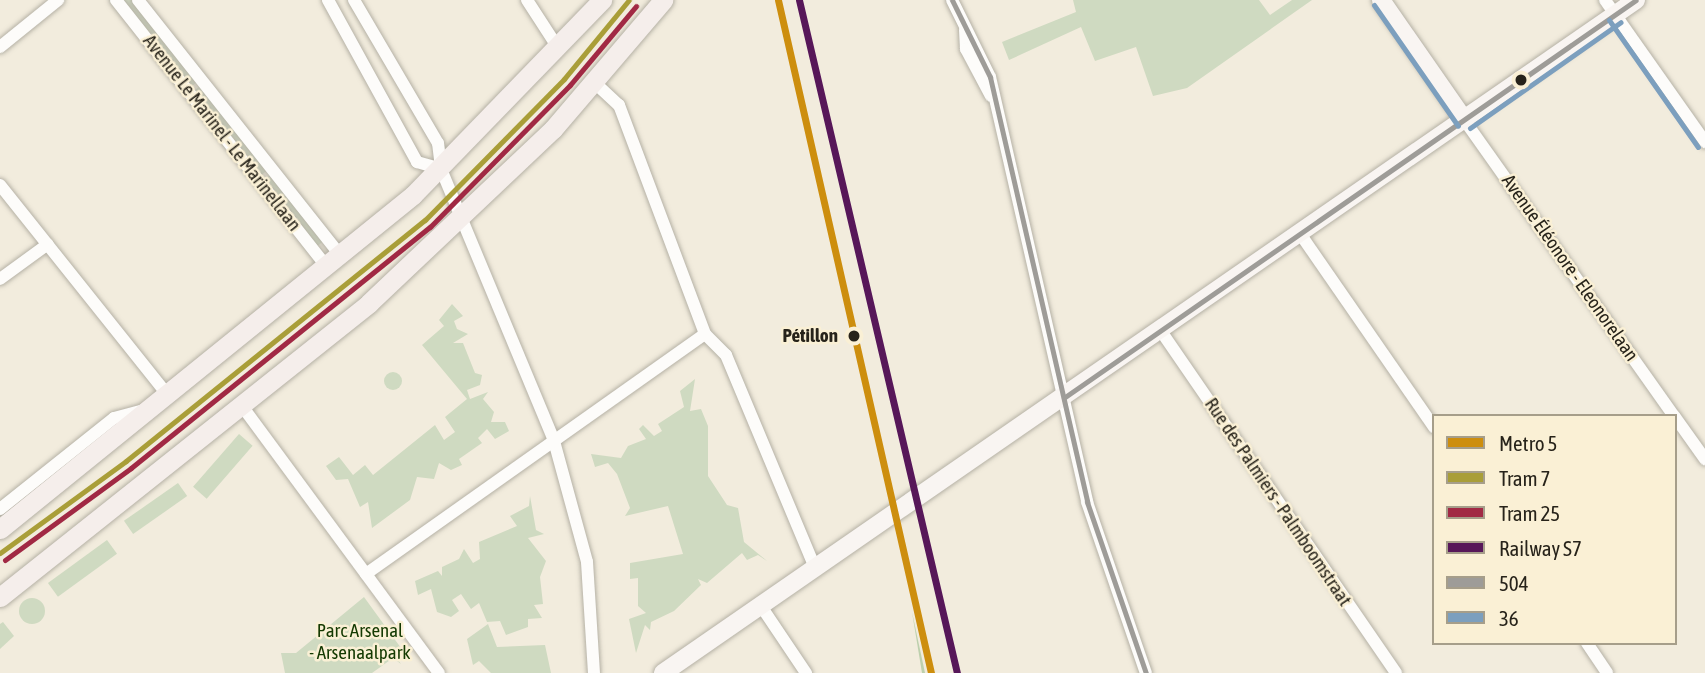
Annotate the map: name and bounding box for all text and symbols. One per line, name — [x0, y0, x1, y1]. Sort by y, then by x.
street label: Avenue Le Marinel - Le Marinellaan — [138, 30, 306, 236]
unlabelled marker — [1514, 73, 1528, 87]
street label: Avenue Éléonore - Eleonorelaan — [1497, 170, 1643, 366]
place label: Pétillon — [782, 325, 838, 347]
marker: Pétillon — [844, 326, 864, 346]
street label: Rue des Palmiers - Palmboomstraat — [1200, 394, 1356, 610]
legend — [1432, 414, 1677, 645]
text: Metro 5 — [1499, 431, 1557, 455]
text: Tram 7 — [1499, 466, 1550, 490]
text: Tram 25 — [1499, 501, 1560, 525]
text: Railway S7 — [1499, 536, 1582, 560]
text: 504 — [1499, 571, 1529, 595]
text: 36 — [1499, 606, 1519, 630]
park label: Parc Arsenal - Arsenaalpark — [309, 620, 411, 664]

